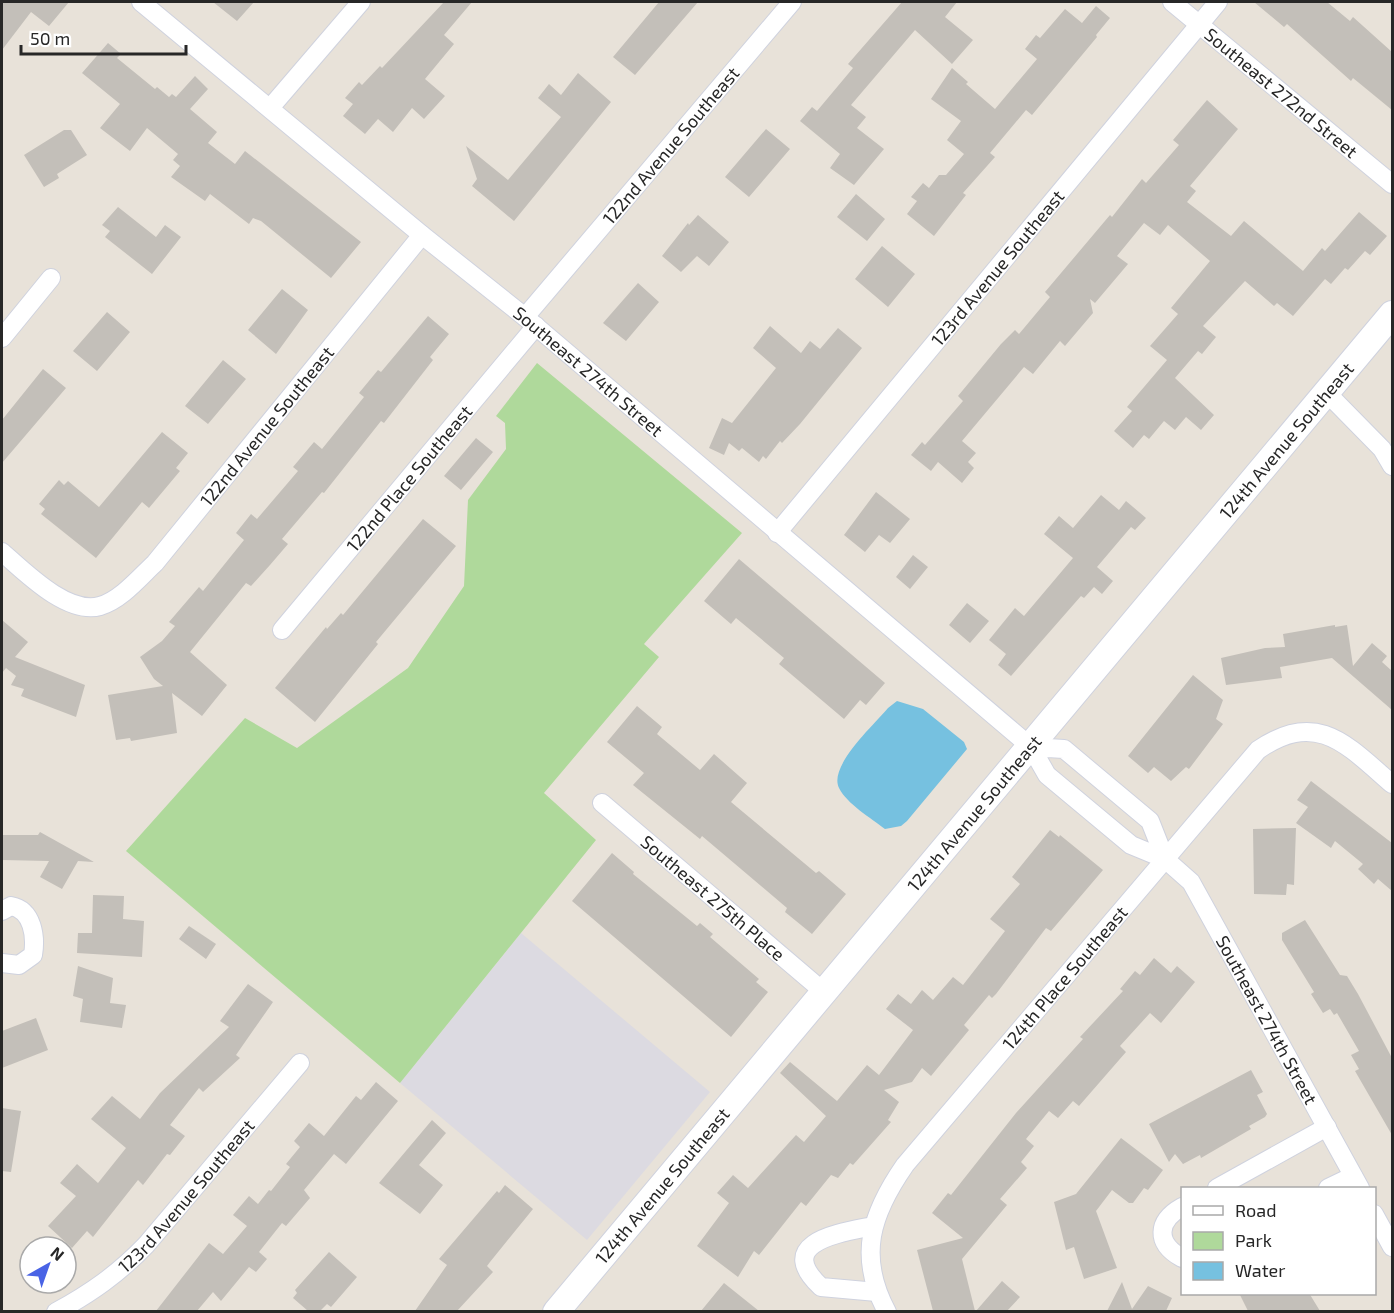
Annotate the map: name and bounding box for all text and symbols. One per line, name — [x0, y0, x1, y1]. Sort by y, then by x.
scale bar — [21, 18, 186, 56]
street label: Southeast 272nd Street — [1200, 23, 1362, 162]
text: 50 m — [30, 27, 70, 49]
street label: 122nd Avenue Southeast — [598, 62, 744, 229]
street label: 123rd Avenue Southeast — [926, 185, 1069, 350]
street label: Southeast 274th Street — [509, 301, 668, 441]
street label: 122nd Avenue Southeast — [195, 342, 338, 510]
street label: 124th Avenue Southeast — [1214, 358, 1358, 523]
street label: 122nd Place Southeast — [342, 400, 476, 556]
street label: 124th Avenue Southeast — [902, 730, 1046, 896]
street label: Southeast 275th Place — [637, 830, 790, 965]
street label: 124th Place Southeast — [997, 901, 1132, 1054]
street label: Southeast 274th Street — [1212, 931, 1323, 1108]
street label: 124th Avenue Southeast — [590, 1103, 734, 1268]
street label: 123rd Avenue Southeast — [113, 1115, 259, 1277]
legend — [1181, 1187, 1376, 1295]
text: Road — [1235, 1199, 1276, 1221]
text: Park — [1235, 1229, 1272, 1251]
north arrow — [18, 1235, 78, 1295]
text: N — [47, 1242, 68, 1264]
text: Water — [1235, 1259, 1285, 1281]

